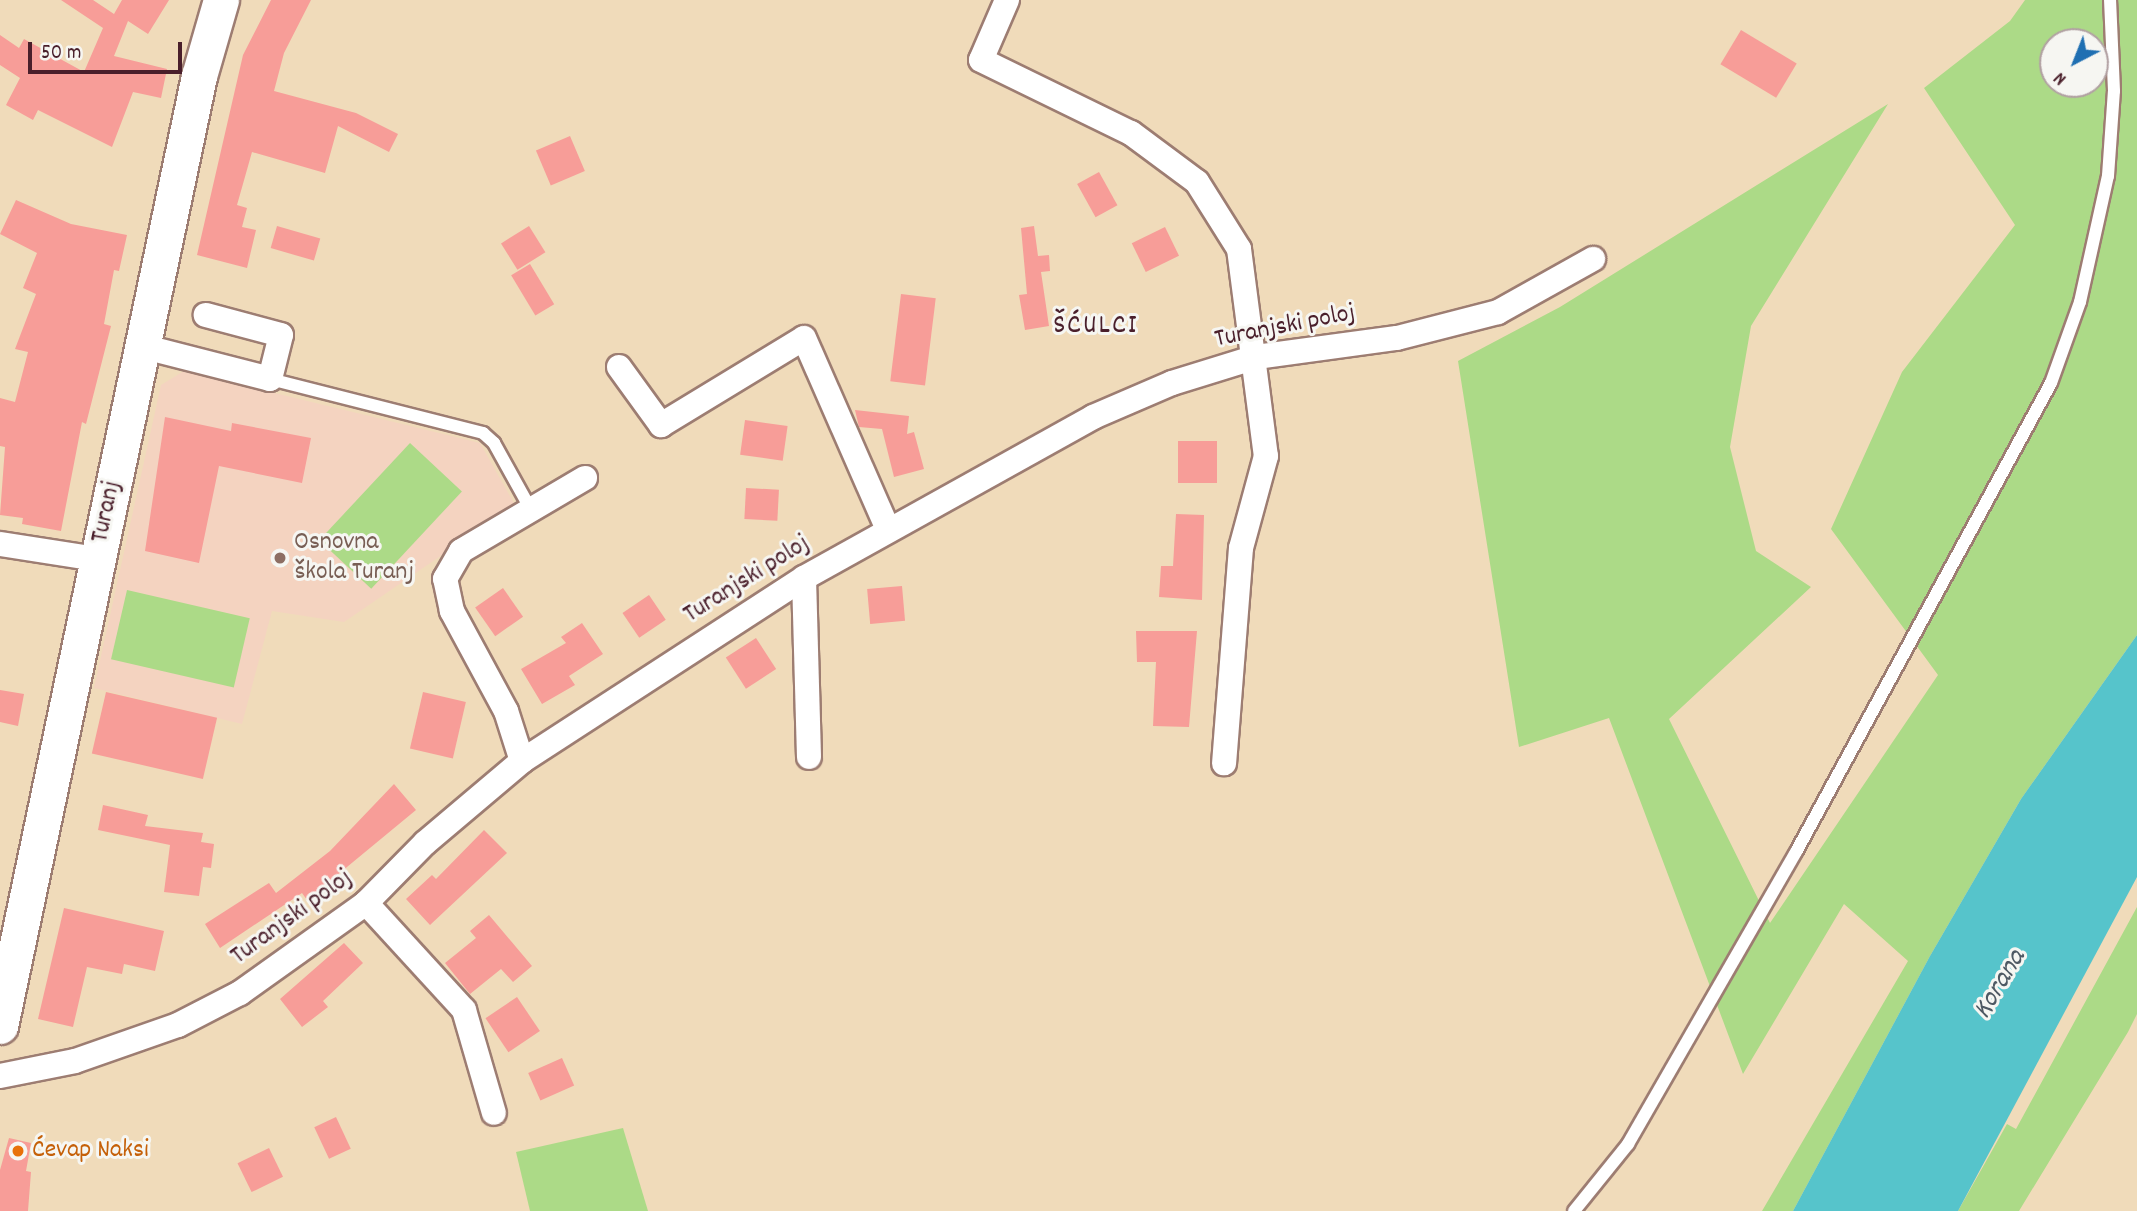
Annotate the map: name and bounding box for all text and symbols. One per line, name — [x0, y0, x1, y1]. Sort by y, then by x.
scale bar — [32, 28, 186, 72]
north arrow — [2039, 28, 2109, 98]
text: 50 m — [41, 39, 81, 69]
text: N — [2048, 64, 2073, 91]
street label: Turanjski poloj — [1212, 298, 1358, 356]
district label: ŠĆULCI — [1054, 310, 1138, 344]
street label: Turanj — [85, 478, 129, 546]
place label: Osnovna škola Turanj — [294, 527, 414, 588]
street label: Turanjski poloj — [678, 529, 816, 631]
marker: Osnovna škola Turanj — [272, 550, 288, 566]
street label: Turanjski poloj — [225, 863, 359, 973]
water label: Korana — [1967, 944, 2035, 1026]
place label: Ćevap Naksi — [32, 1135, 149, 1167]
marker: Ćevap Naksi — [10, 1143, 26, 1159]

